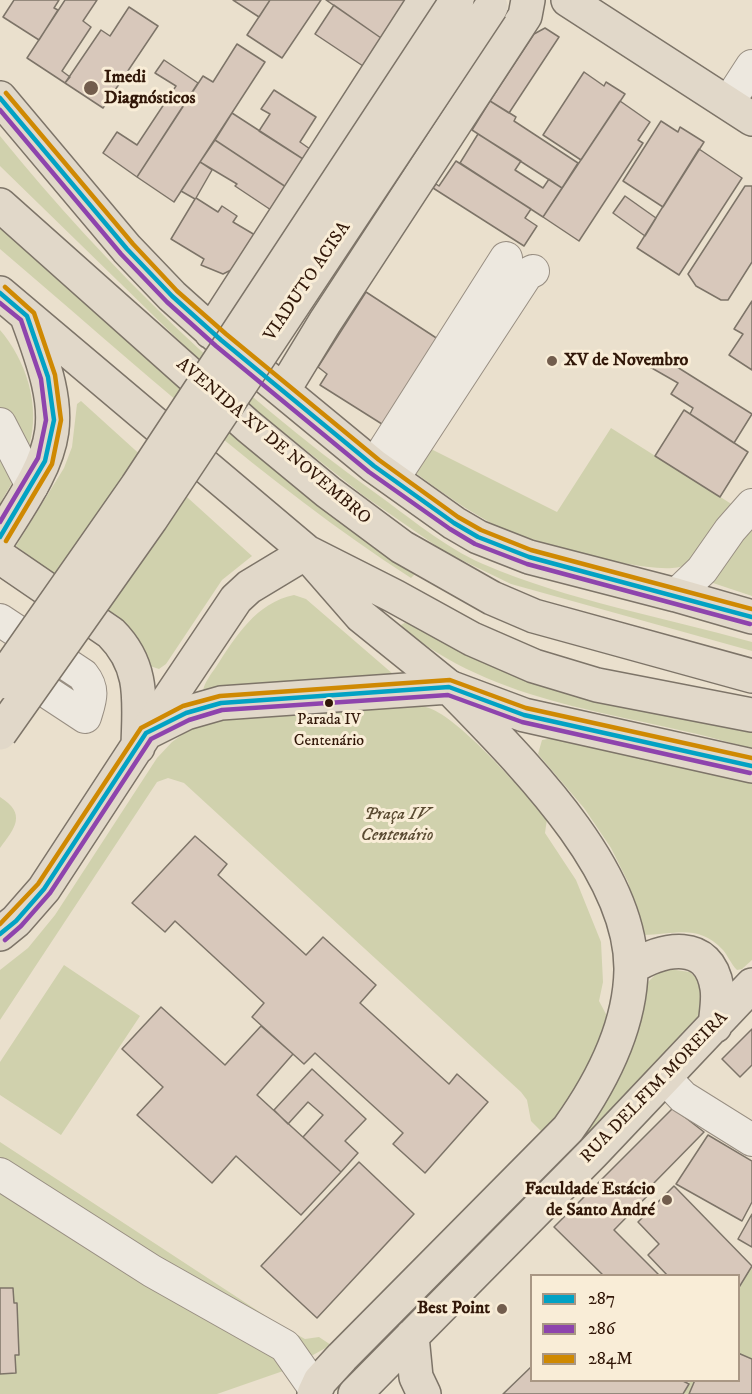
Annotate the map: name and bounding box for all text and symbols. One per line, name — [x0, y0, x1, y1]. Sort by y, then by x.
place label: Imedi Diagnósticos — [104, 67, 195, 110]
marker: Imedi Diagnósticos — [82, 79, 100, 97]
street label: VIADUTO ACISA — [260, 218, 356, 346]
place label: XV de Novembro — [564, 350, 688, 372]
street label: AVENIDA XV DE NOVEMBRO — [171, 354, 375, 530]
marker: XV de Novembro — [545, 354, 559, 368]
marker: Parada IV Centenário — [323, 697, 335, 709]
place label: Parada IV Centenário — [294, 711, 364, 749]
park label: Praça IV Centenário — [361, 804, 433, 846]
street label: RUA DELFIM MOREIRA — [577, 1008, 733, 1168]
place label: Faculdade Estácio de Santo André — [525, 1179, 655, 1222]
marker: Faculdade Estácio de Santo André — [660, 1193, 674, 1207]
legend — [530, 1274, 740, 1382]
text: 287 — [588, 1288, 615, 1310]
place label: Best Point — [417, 1298, 490, 1320]
marker: Best Point — [495, 1302, 509, 1316]
text: 286 — [588, 1318, 615, 1340]
text: 284M — [588, 1348, 633, 1370]

